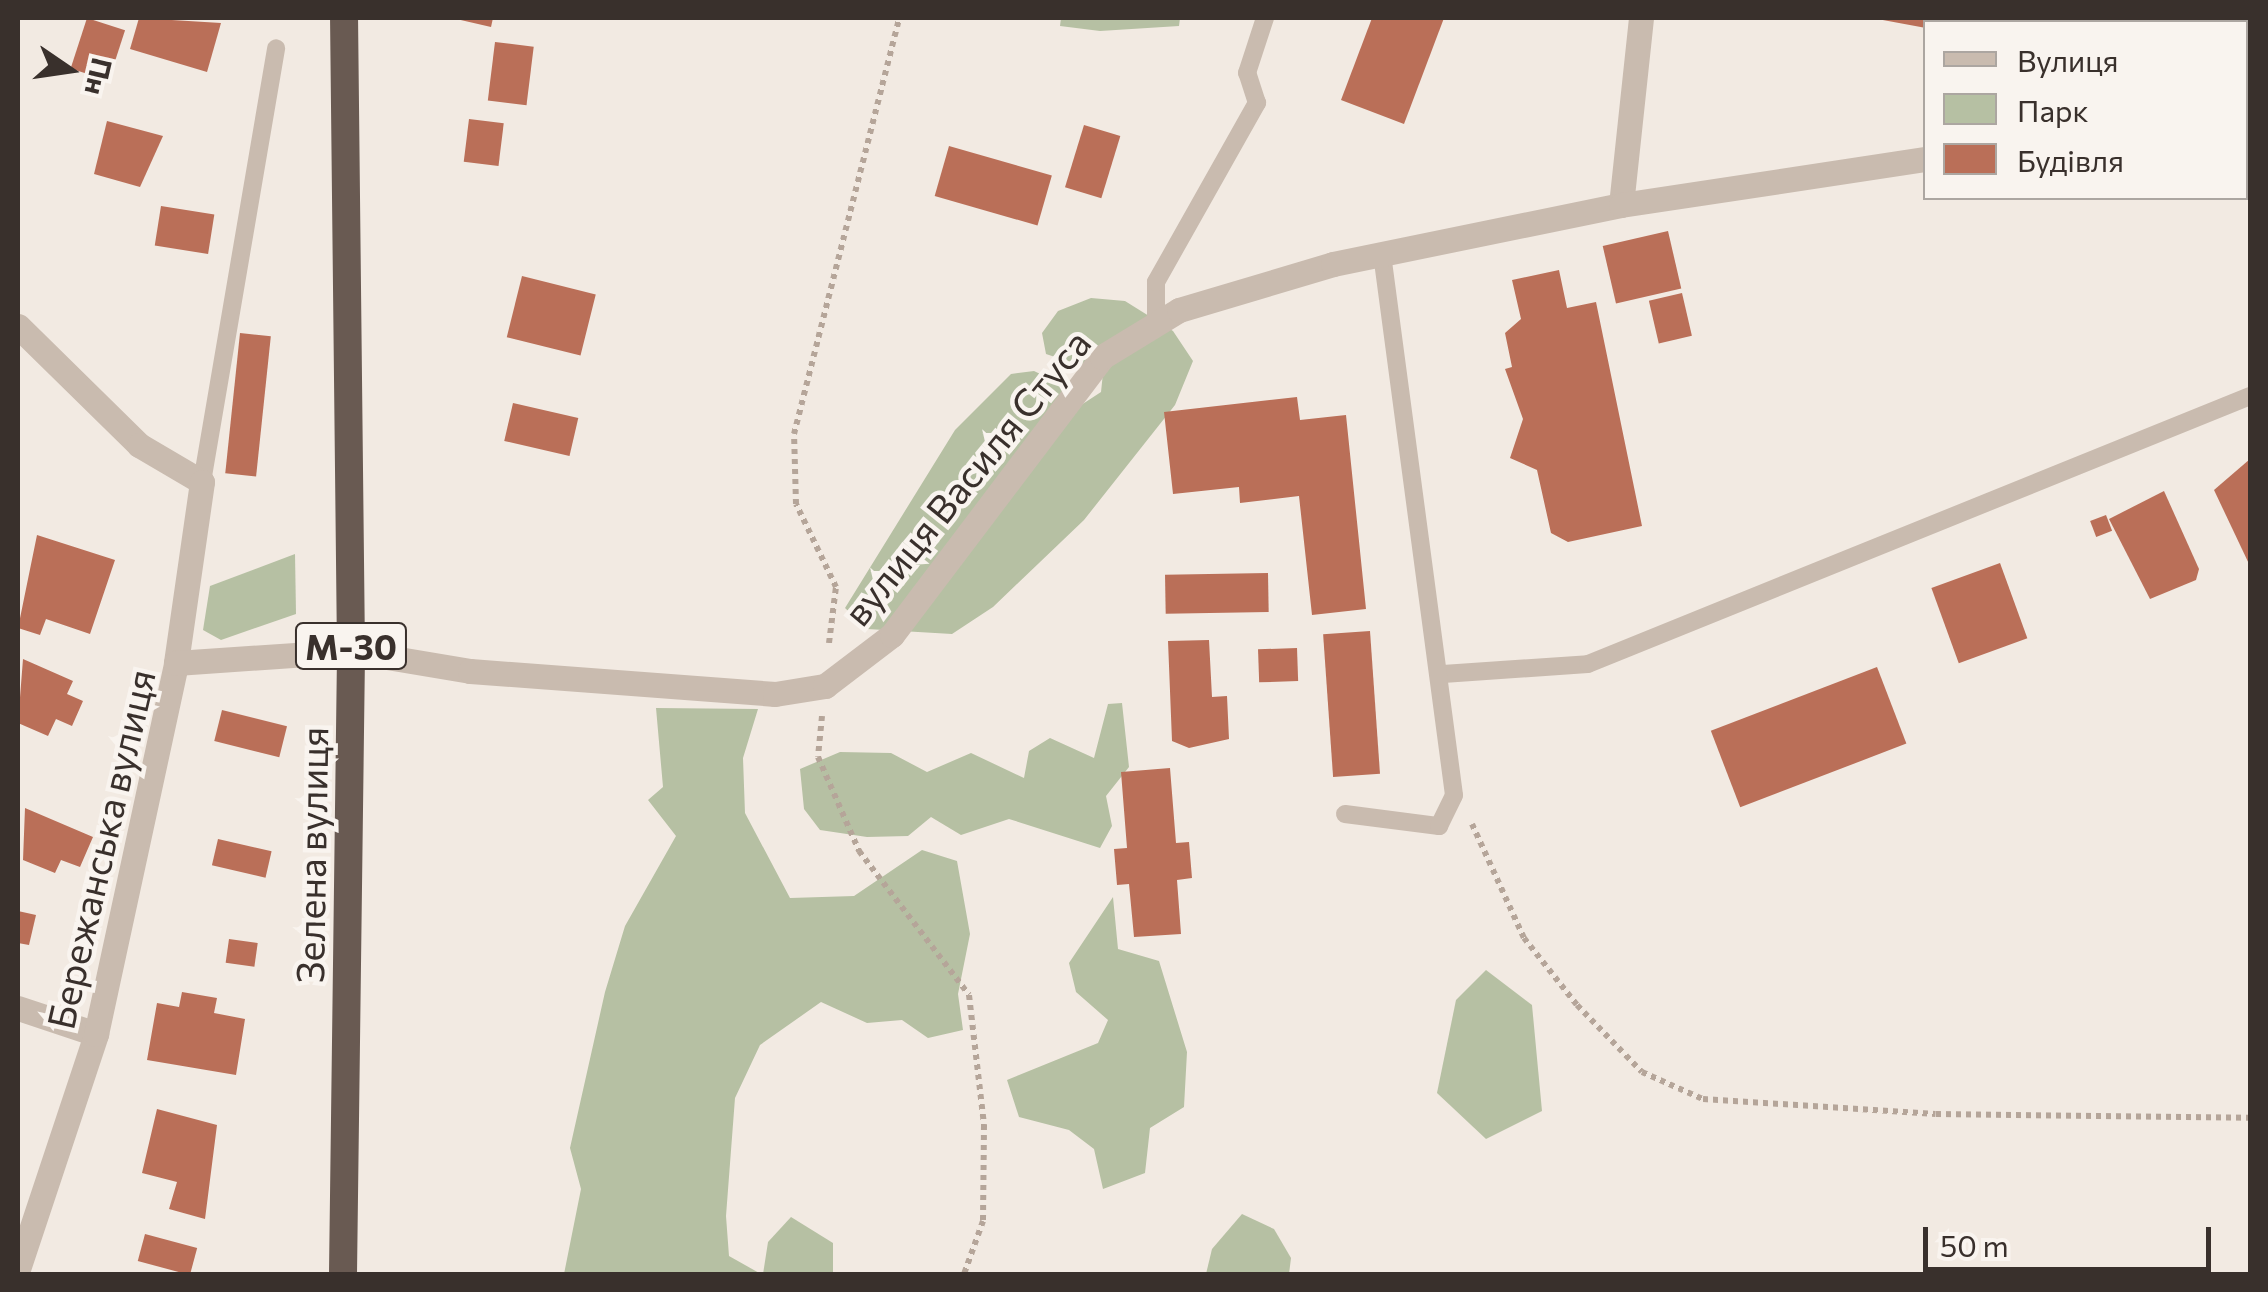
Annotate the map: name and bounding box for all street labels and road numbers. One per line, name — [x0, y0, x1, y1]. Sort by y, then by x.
street label: вулиця Василя Стуса — [833, 320, 1099, 634]
road number: М-30 — [294, 616, 408, 676]
street label: Бережанська вулиця — [36, 665, 164, 1033]
street label: Зелена вулиця — [286, 726, 336, 984]

